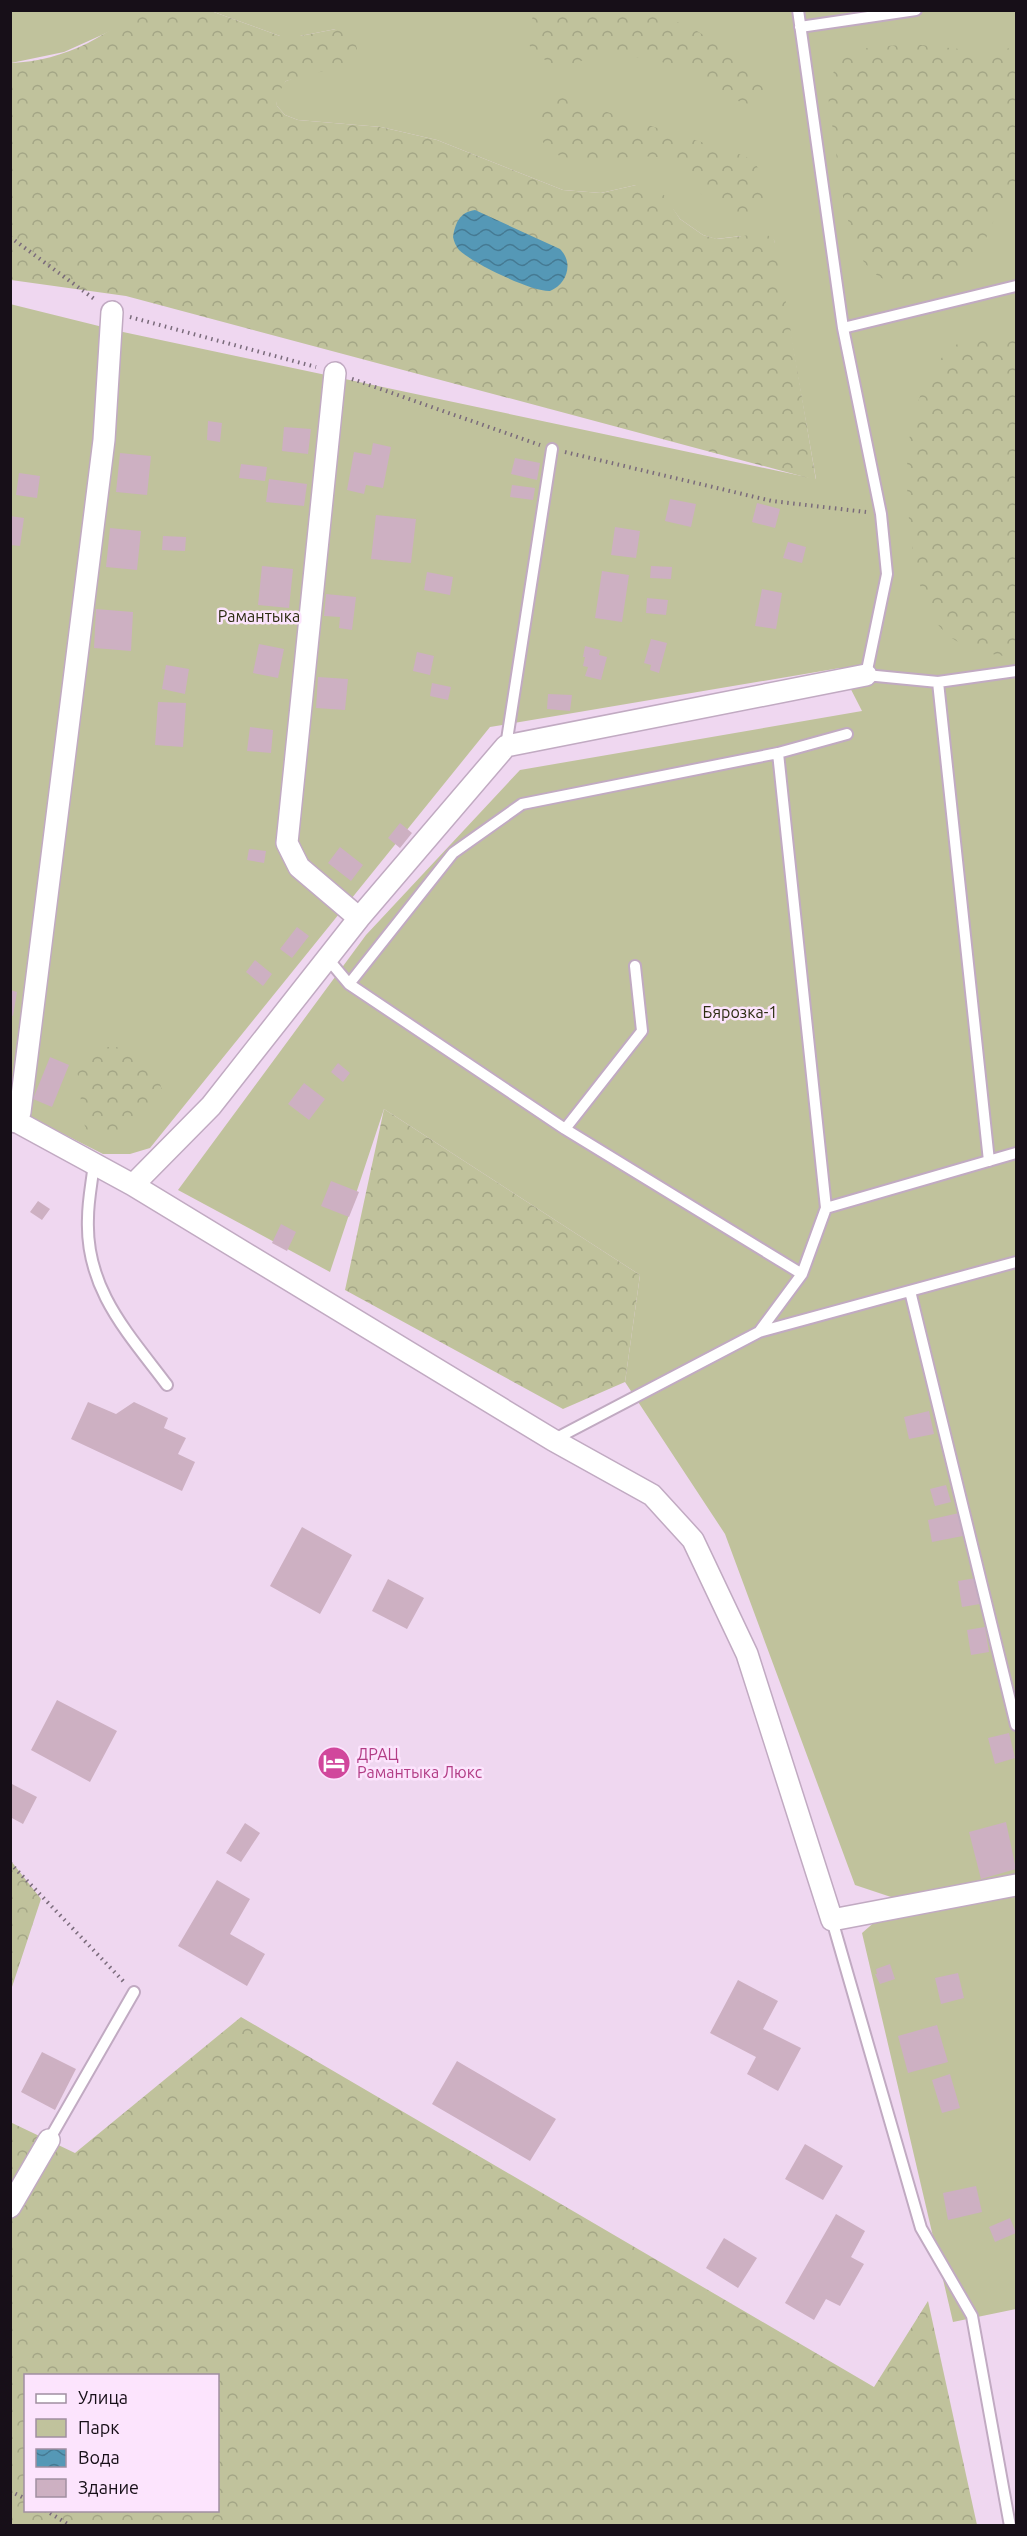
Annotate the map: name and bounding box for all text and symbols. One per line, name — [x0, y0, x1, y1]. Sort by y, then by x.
park label: Рамантыка — [218, 607, 300, 625]
park label: Бярозка-1 — [703, 1003, 777, 1021]
hotel icon: ДРАЦ Рамантыка Люкс — [316, 1745, 352, 1781]
place label: ДРАЦ Рамантыка Люкс — [357, 1745, 483, 1781]
legend — [24, 2374, 219, 2512]
text: Улица — [78, 2387, 128, 2407]
text: Парк — [78, 2417, 119, 2437]
text: Вода — [78, 2447, 120, 2467]
text: Здание — [78, 2477, 139, 2497]

